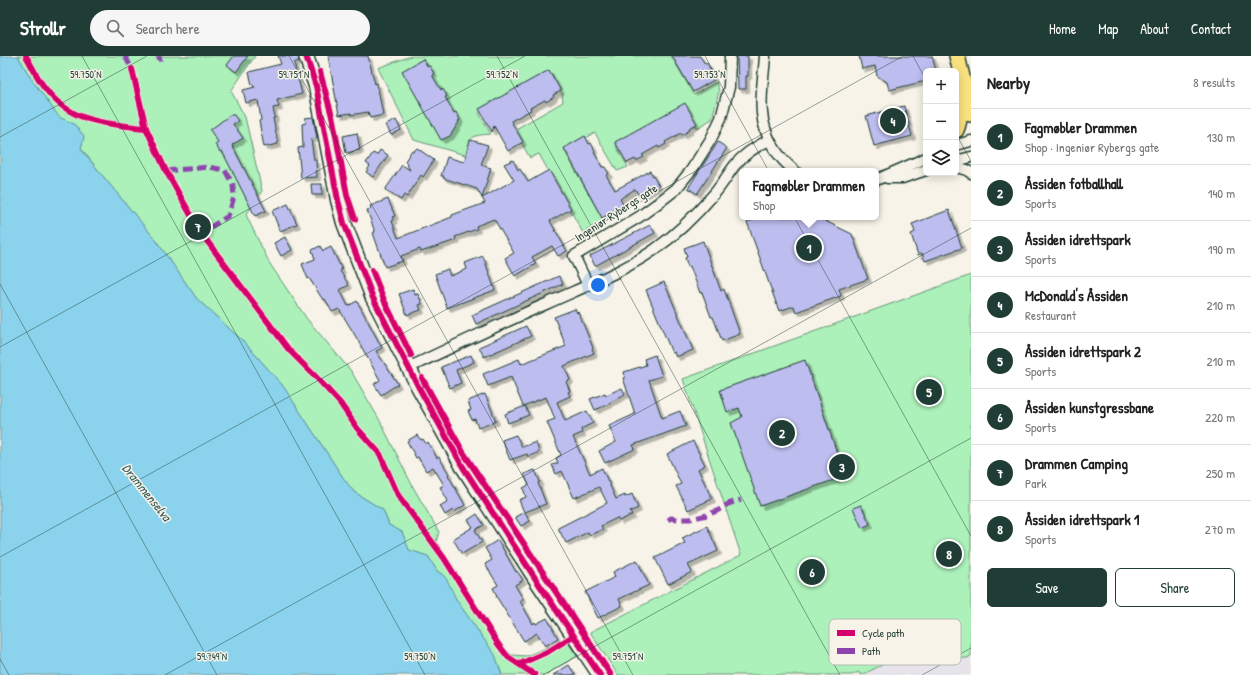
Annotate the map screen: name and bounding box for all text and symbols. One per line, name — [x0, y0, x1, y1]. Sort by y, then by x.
search box — [90, 10, 370, 46]
text: Strollr — [20, 15, 66, 41]
icon: search — [104, 17, 126, 39]
text: Search here — [136, 18, 200, 39]
text: Home — [1049, 19, 1076, 38]
text: Map — [1098, 19, 1118, 38]
text: About — [1140, 19, 1169, 38]
text: Contact — [1191, 19, 1231, 38]
text: 59.750°N — [70, 68, 102, 81]
text: 59.751°N — [279, 68, 309, 81]
text: 59.752°N — [486, 68, 518, 81]
text: 59.753°N — [694, 68, 726, 81]
map controls — [923, 68, 959, 176]
button: + — [923, 68, 959, 104]
text: Nearby — [987, 71, 1030, 94]
text: 8 results — [1193, 73, 1235, 91]
button: − — [923, 104, 959, 140]
pin: 4 — [880, 106, 906, 136]
text: Fagmøbler Drammen — [1025, 117, 1137, 138]
text: 1 — [998, 128, 1002, 146]
text: 130 m — [1207, 128, 1235, 146]
text: Shop · Ingeniør Rybergs gate — [1025, 138, 1159, 156]
button: layers — [923, 140, 959, 176]
popup — [739, 168, 879, 220]
text: Åssiden fotballhall — [1025, 173, 1123, 194]
text: Fagmøbler Drammen — [753, 175, 865, 196]
street label: Ingeniør Rybergs gate — [571, 179, 661, 246]
text: 2 — [997, 184, 1003, 202]
text: 140 m — [1208, 184, 1235, 202]
text: Sports — [1025, 194, 1056, 212]
text: Shop — [753, 196, 775, 214]
pin: 7 — [185, 212, 211, 242]
text: Åssiden idrettspark — [1025, 229, 1131, 250]
pin: 1 — [796, 233, 822, 263]
text: 3 — [997, 240, 1003, 258]
text: 190 m — [1208, 240, 1235, 258]
text: Sports — [1025, 250, 1056, 268]
your location — [588, 275, 608, 295]
text: McDonald's Åssiden — [1025, 285, 1128, 306]
text: 4 — [998, 296, 1002, 314]
text: 210 m — [1207, 296, 1235, 314]
text: Restaurant — [1025, 306, 1076, 324]
text: Åssiden idrettspark 2 — [1025, 341, 1141, 362]
text: 5 — [997, 352, 1003, 370]
text: 210 m — [1207, 352, 1235, 370]
text: Sports — [1025, 362, 1056, 380]
pin: 5 — [916, 377, 942, 407]
text: Åssiden kunstgressbane — [1025, 397, 1154, 418]
text: 6 — [997, 408, 1003, 426]
text: 220 m — [1205, 408, 1235, 426]
pin: 2 — [769, 418, 795, 448]
text: Sports — [1025, 418, 1056, 436]
pin: 3 — [829, 452, 855, 482]
text: Drammen Camping — [1025, 453, 1128, 474]
water label: Drammenselva — [118, 460, 177, 526]
text: 7 — [997, 464, 1003, 482]
text: 250 m — [1206, 464, 1235, 482]
text: Park — [1025, 474, 1047, 492]
text: Åssiden idrettspark 1 — [1025, 509, 1140, 530]
text: 8 — [997, 520, 1003, 538]
text: 270 m — [1205, 520, 1235, 538]
text: Sports — [1025, 530, 1056, 548]
pin: 8 — [936, 539, 962, 569]
pin: 6 — [799, 557, 825, 587]
button: Save — [987, 568, 1107, 607]
button: Share — [1115, 568, 1235, 607]
legend — [829, 619, 961, 665]
text: Cycle path — [862, 626, 905, 640]
text: Path — [862, 644, 880, 658]
text: 59.749°N — [197, 650, 227, 663]
text: 59.750°N — [404, 650, 436, 663]
text: 59.751°N — [613, 650, 643, 663]

